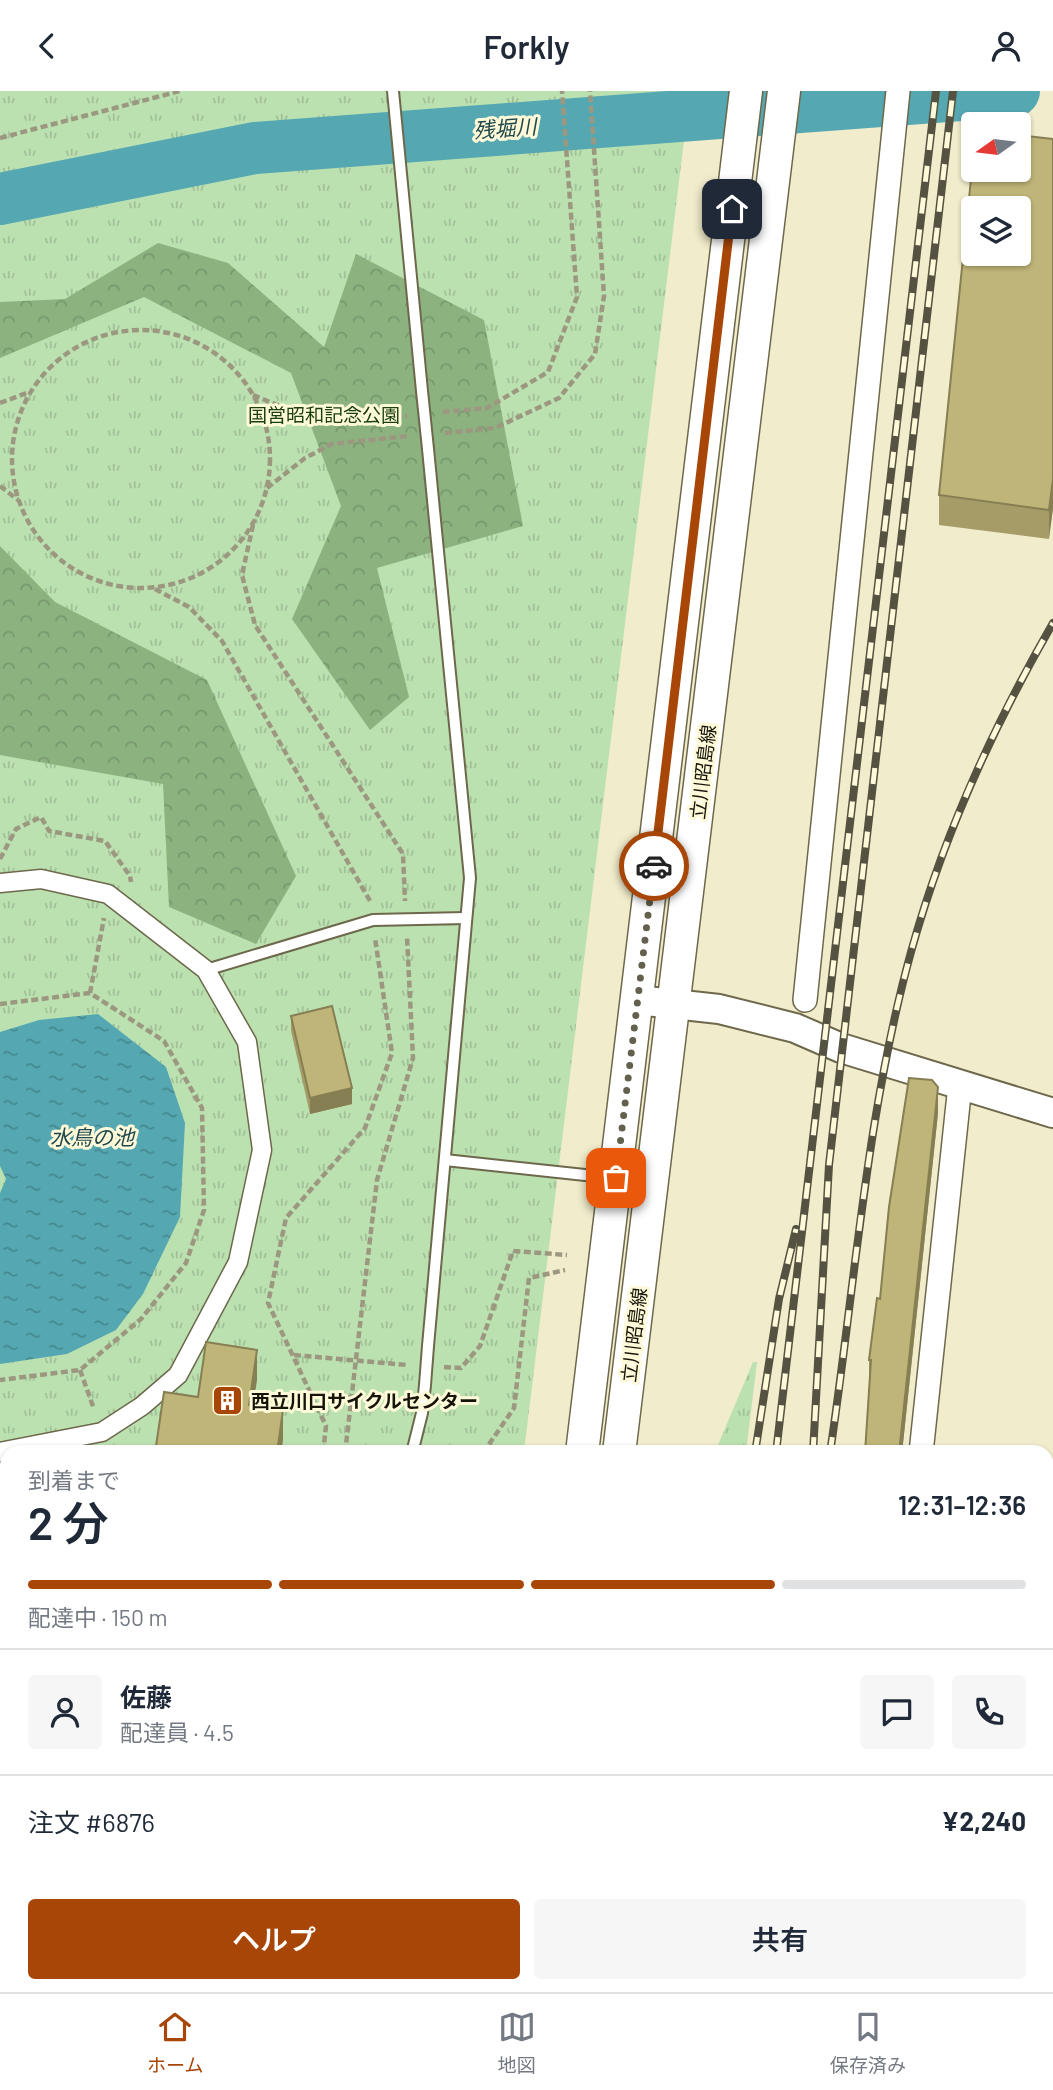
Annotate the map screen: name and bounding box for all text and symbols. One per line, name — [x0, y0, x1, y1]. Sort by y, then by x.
icon: back — [28, 27, 66, 65]
text: Forkly — [483, 27, 570, 65]
icon: person — [987, 27, 1025, 65]
north arrow — [961, 112, 1031, 182]
map controls — [961, 112, 1031, 266]
water label: 残堀川 — [473, 113, 539, 142]
pin — [702, 179, 762, 239]
icon: home — [713, 190, 751, 228]
button: layers — [961, 196, 1031, 266]
park label: 国営昭和記念公園 — [248, 403, 400, 426]
street label: 立川昭島線 — [685, 723, 720, 820]
courier — [619, 831, 689, 901]
icon: car — [635, 847, 673, 885]
water label: 水鳥の池 — [50, 1124, 136, 1149]
pin — [586, 1148, 646, 1208]
icon: bag — [597, 1159, 635, 1197]
street label: 立川昭島線 — [616, 1286, 651, 1383]
building icon: 西立川口サイクルセンター — [211, 1384, 245, 1418]
place label: 西立川口サイクルセンター — [251, 1389, 478, 1412]
text: 到着まで — [28, 1466, 120, 1494]
text: 12:31–12:36 — [898, 1489, 1026, 1520]
text: 2 分 — [28, 1494, 109, 1549]
text: 配達中 · 150 m — [28, 1603, 168, 1631]
button: person — [28, 1675, 102, 1749]
button: chat — [860, 1675, 934, 1749]
button: phone — [952, 1675, 1026, 1749]
text: 佐藤 — [120, 1681, 172, 1712]
text: 配達員 · 4.5 — [120, 1718, 234, 1746]
text: ¥2,240 — [942, 1805, 1026, 1836]
text: 注文 #6876 — [28, 1806, 155, 1837]
button: ヘルプ — [28, 1899, 520, 1979]
button: 共有 — [534, 1899, 1026, 1979]
tab: ホーム — [147, 2008, 204, 2077]
tab: 地図 — [498, 2008, 536, 2077]
tab: 保存済み — [830, 2008, 906, 2077]

